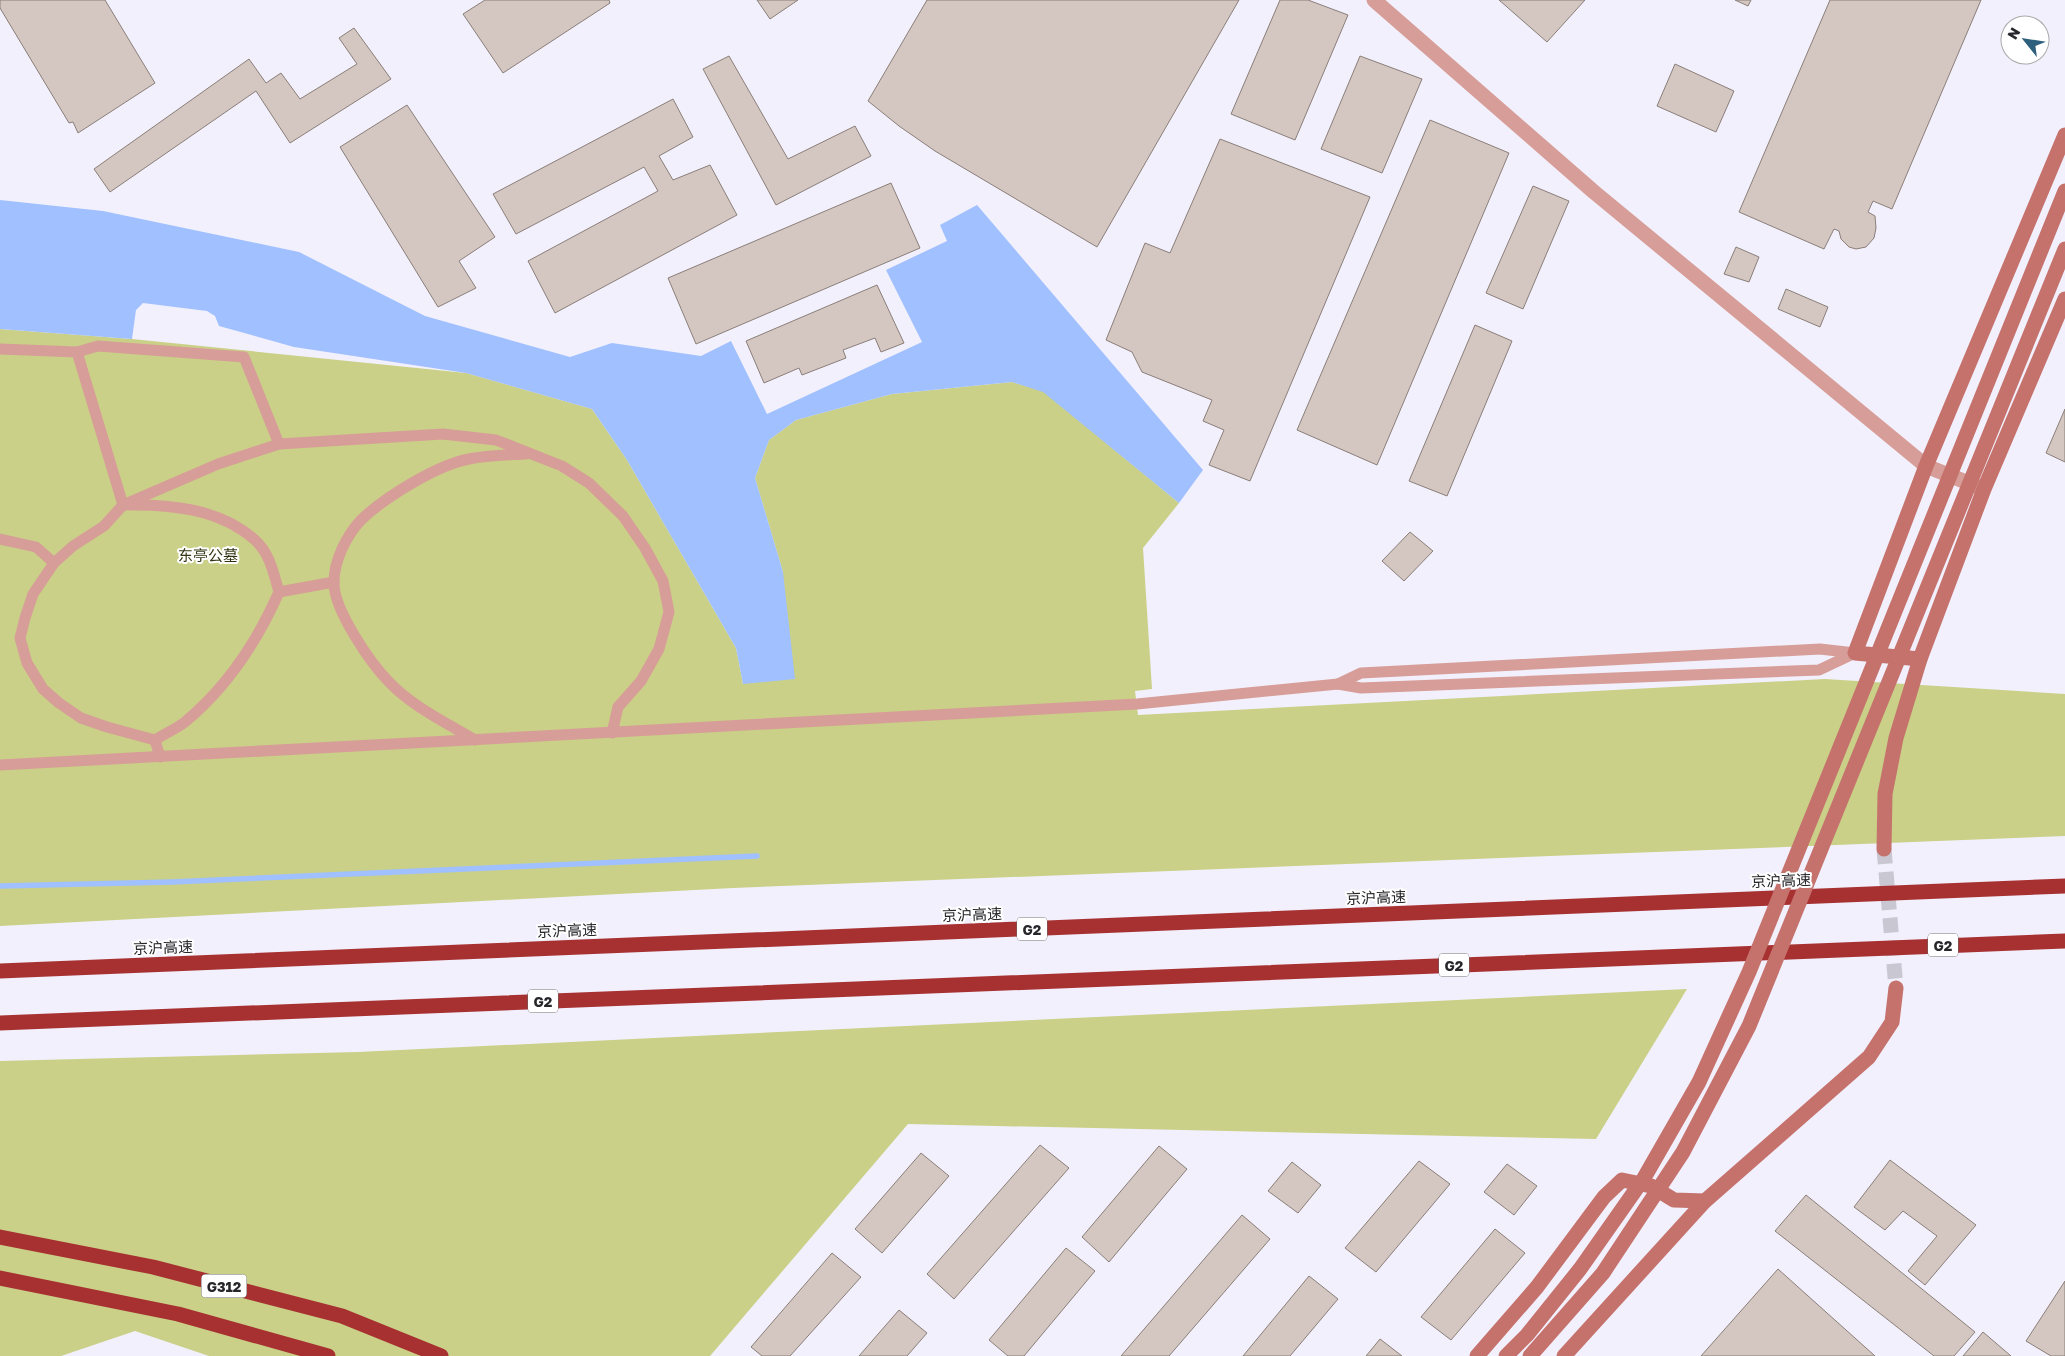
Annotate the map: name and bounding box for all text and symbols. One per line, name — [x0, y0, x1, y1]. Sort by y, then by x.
north arrow — [2000, 15, 2050, 65]
text: N — [2003, 24, 2023, 42]
park label: 东亭公墓 — [178, 546, 238, 564]
street label: 京沪高速 — [1751, 870, 1811, 890]
street label: 京沪高速 — [1346, 887, 1406, 907]
street label: 京沪高速 — [942, 904, 1002, 924]
road number: G2 — [1017, 918, 1047, 941]
street label: 京沪高速 — [537, 920, 597, 940]
road number: G2 — [1928, 934, 1958, 956]
street label: 京沪高速 — [133, 937, 193, 957]
road number: G2 — [1439, 954, 1469, 976]
road number: G2 — [528, 989, 558, 1012]
road number: G312 — [202, 1274, 246, 1298]

